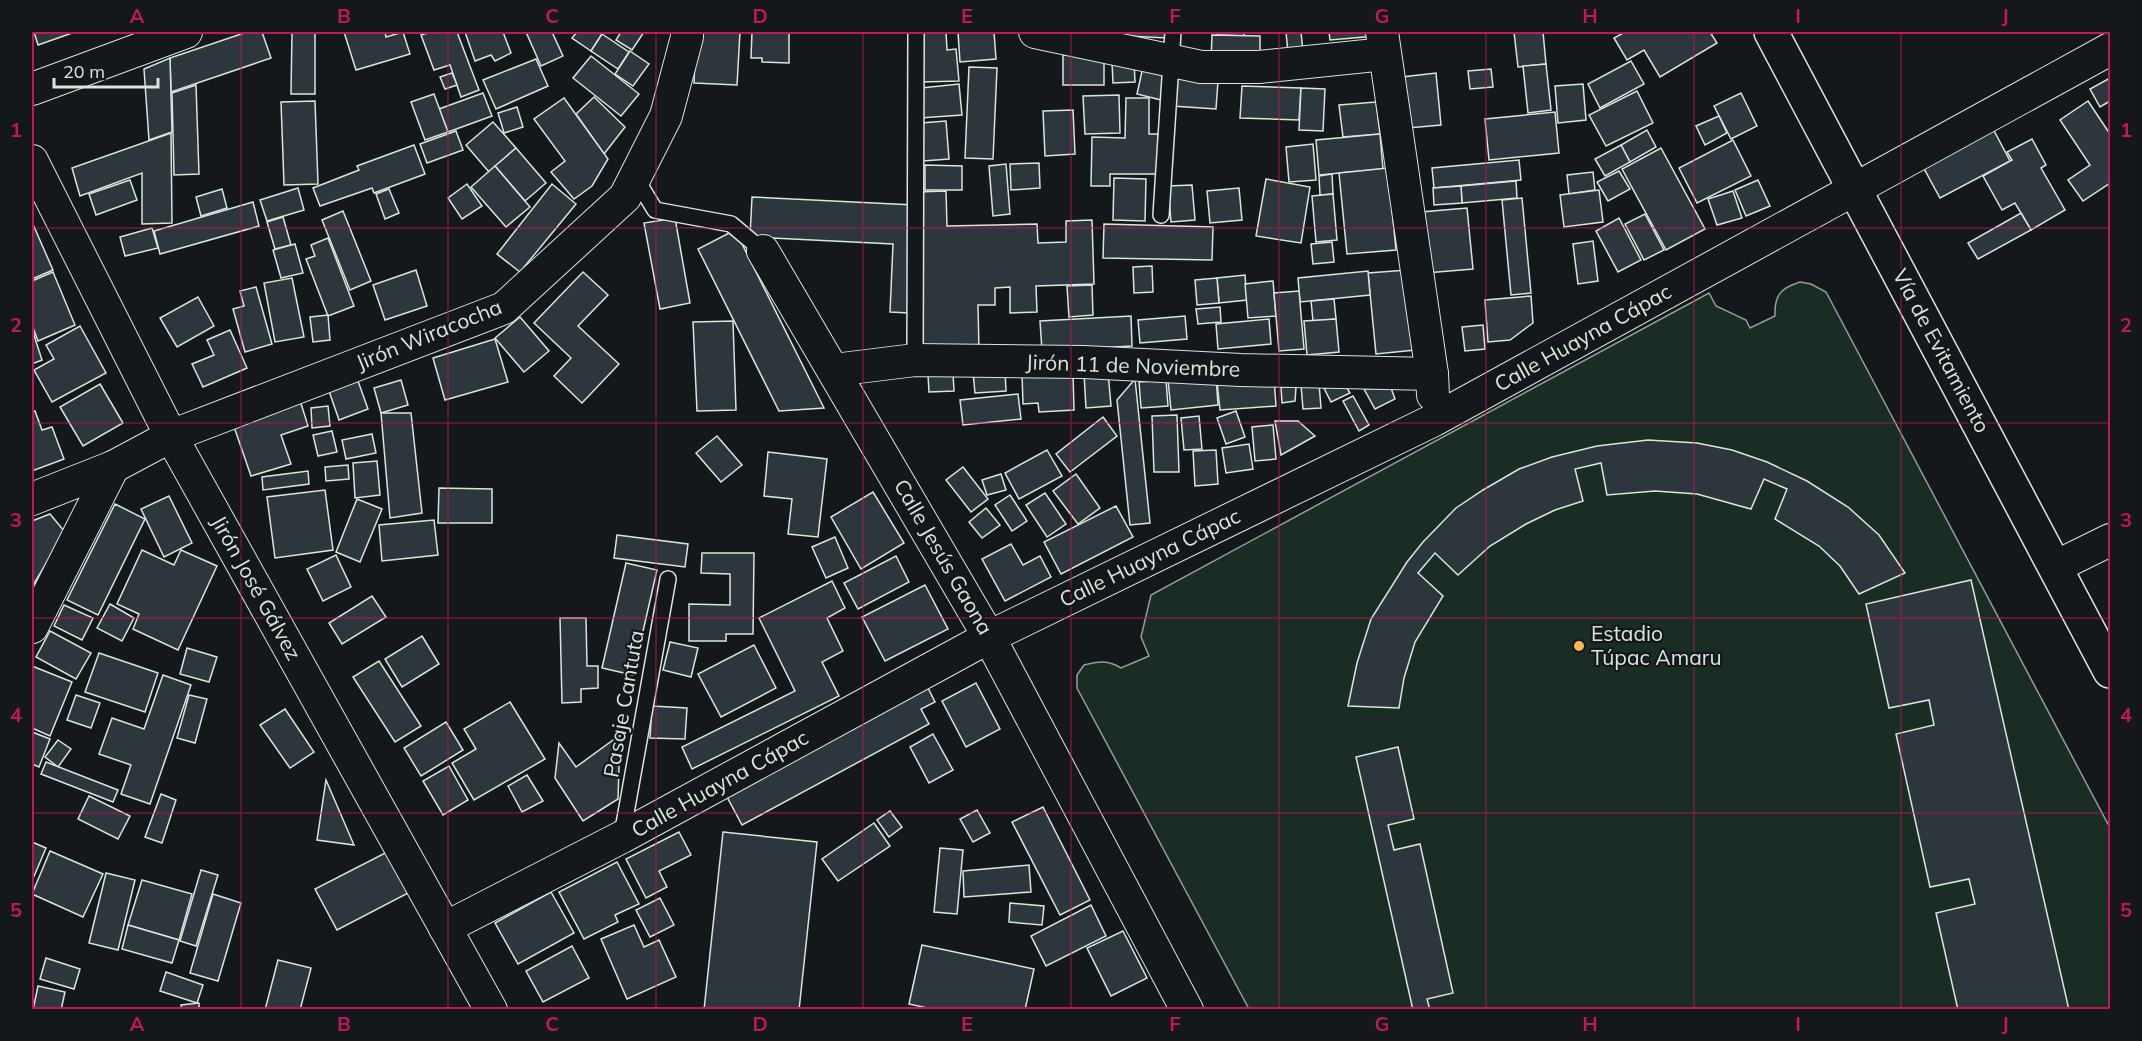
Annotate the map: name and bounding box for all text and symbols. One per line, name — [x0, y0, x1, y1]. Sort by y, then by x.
text: A — [130, 3, 145, 28]
text: B — [337, 3, 351, 28]
text: C — [545, 3, 559, 28]
text: D — [752, 3, 768, 28]
text: E — [961, 3, 973, 28]
text: F — [1169, 3, 1181, 28]
text: G — [1375, 3, 1389, 28]
text: H — [1582, 3, 1598, 28]
text: I — [1795, 3, 1801, 28]
text: J — [2001, 3, 2009, 28]
scale bar — [54, 51, 158, 89]
text: 20 m — [63, 60, 105, 83]
text: 1 — [10, 117, 22, 142]
text: 1 — [2120, 117, 2132, 142]
street label: Vía de Evitamiento — [1888, 264, 1996, 437]
street label: Calle Huayna Cápac — [1489, 278, 1676, 397]
street label: Jirón Wiracocha — [352, 293, 505, 375]
text: 2 — [10, 312, 22, 337]
text: 2 — [2120, 312, 2132, 337]
street label: Jirón 11 de Noviembre — [1025, 348, 1241, 382]
street label: Calle Jesús Gaona — [889, 474, 999, 639]
street label: Calle Huayna Cápac — [1055, 502, 1244, 612]
text: 3 — [10, 507, 22, 532]
text: 3 — [2120, 507, 2132, 532]
street label: Jirón José Gálvez — [206, 511, 307, 664]
place label: Estadio Túpac Amaru — [1591, 620, 1722, 670]
street label: Pasaje Cantuta — [597, 628, 649, 779]
marker: Estadio Túpac Amaru — [1572, 639, 1586, 653]
text: 4 — [10, 702, 22, 727]
text: 4 — [2120, 702, 2132, 727]
street label: Calle Huayna Cápac — [626, 724, 813, 843]
text: 5 — [10, 897, 22, 922]
text: 5 — [2120, 897, 2132, 922]
text: A — [130, 1011, 145, 1036]
text: B — [337, 1011, 351, 1036]
text: C — [545, 1011, 559, 1036]
text: D — [752, 1011, 768, 1036]
text: E — [961, 1011, 973, 1036]
text: F — [1169, 1011, 1181, 1036]
text: G — [1375, 1011, 1389, 1036]
text: H — [1582, 1011, 1598, 1036]
text: I — [1795, 1011, 1801, 1036]
text: J — [2001, 1011, 2009, 1036]

